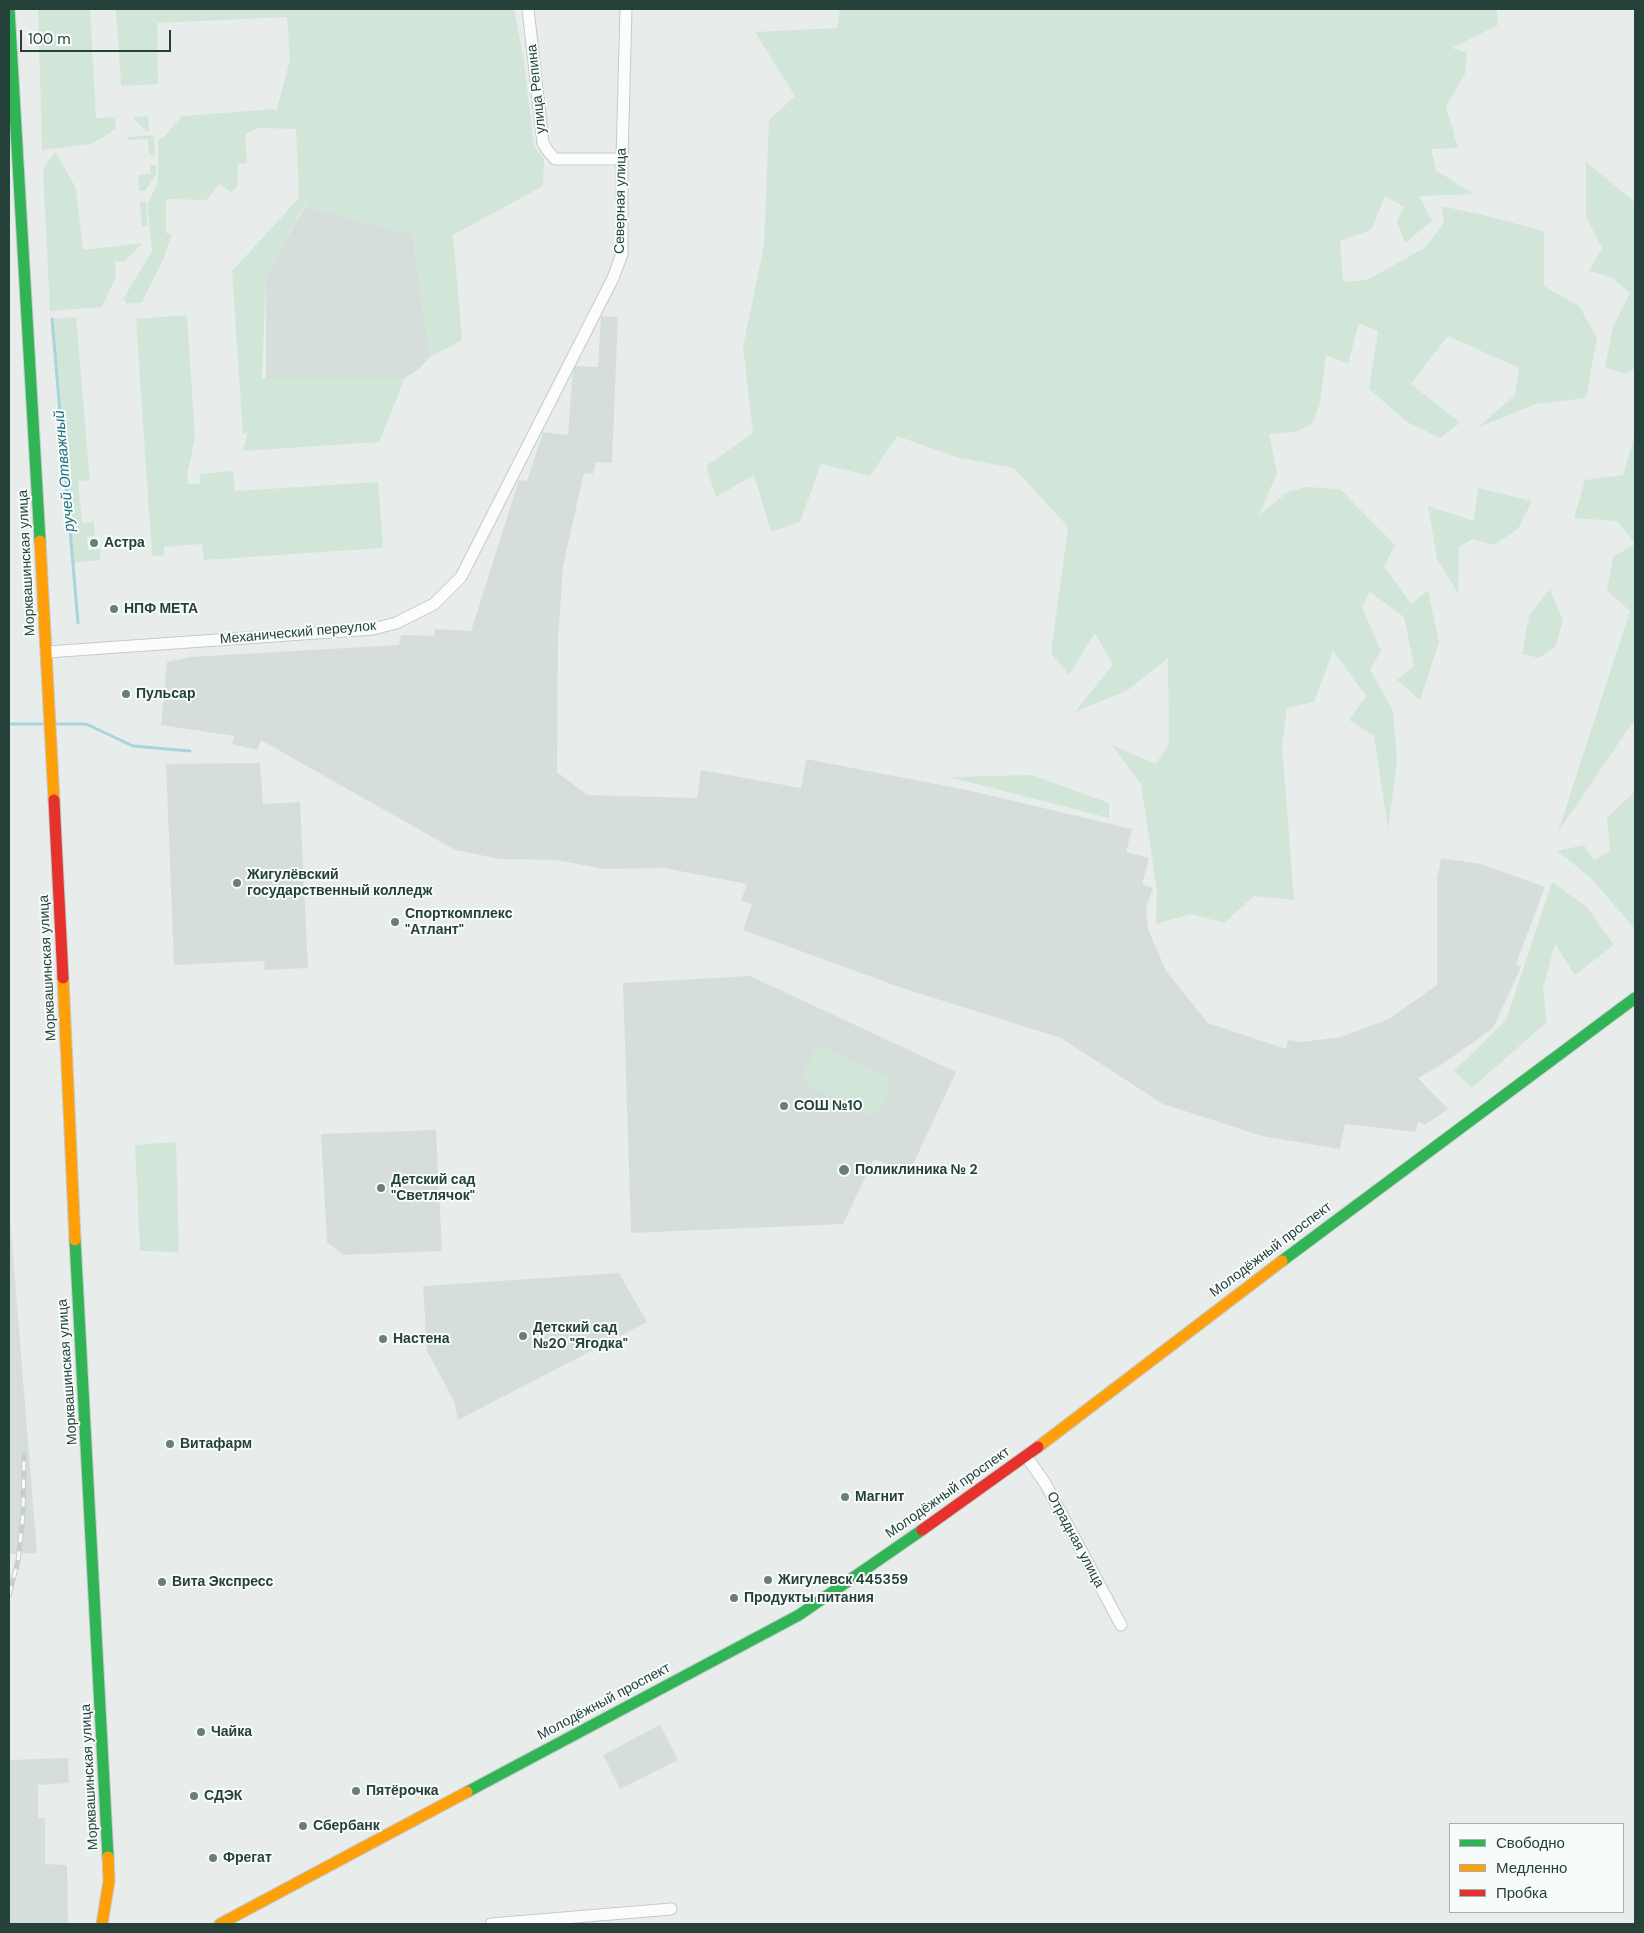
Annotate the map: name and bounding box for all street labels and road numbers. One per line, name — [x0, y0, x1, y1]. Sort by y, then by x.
street label: улица Репина — [524, 44, 550, 134]
street label: Северная улица — [612, 148, 630, 254]
street label: Морквашинская улица — [15, 489, 39, 637]
street label: Механический переулок — [219, 618, 377, 648]
street label: Морквашинская улица — [36, 894, 60, 1042]
street label: Молодёжный проспект — [1207, 1199, 1335, 1301]
street label: Морквашинская улица — [55, 1298, 81, 1446]
street label: Молодёжный проспект — [883, 1444, 1013, 1542]
street label: Отрадная улица — [1043, 1489, 1107, 1591]
street label: Молодёжный проспект — [535, 1660, 673, 1744]
street label: Морквашинская улица — [78, 1703, 102, 1851]

